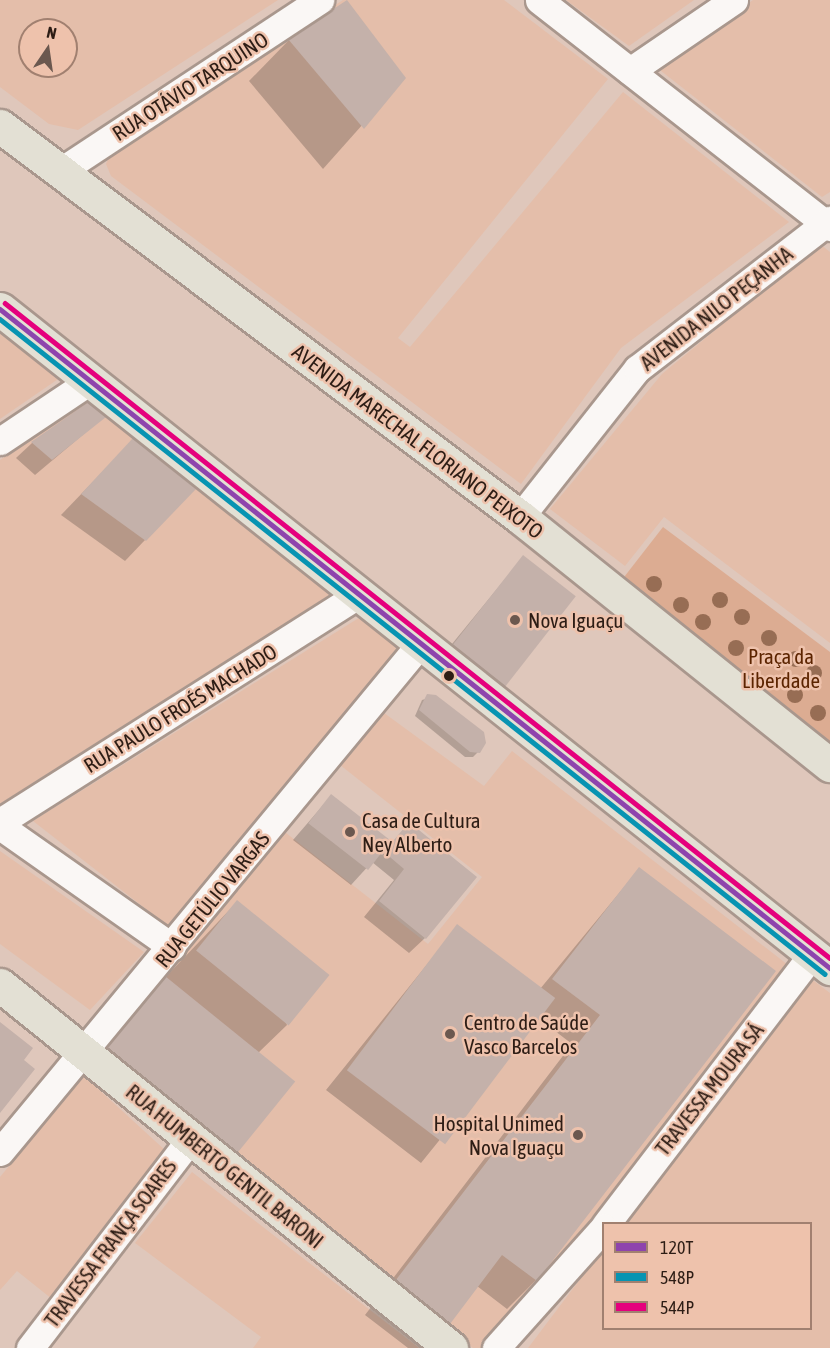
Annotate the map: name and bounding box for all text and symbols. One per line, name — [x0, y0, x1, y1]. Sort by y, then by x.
north arrow — [18, 18, 78, 78]
text: N — [45, 23, 58, 42]
street label: RUA OTÁVIO TARQUINO — [107, 26, 273, 146]
street label: AVENIDA NILO PEÇANHA — [635, 241, 797, 375]
street label: AVENIDA MARECHAL FLORIANO PEIXOTO — [288, 338, 548, 544]
place label: Nova Iguaçu — [528, 607, 623, 633]
marker: Nova Iguaçu — [506, 611, 524, 629]
street label: RUA PAULO FROÉS MACHADO — [79, 638, 281, 778]
park label: Praça da Liberdade — [742, 643, 820, 693]
unlabelled marker — [443, 670, 455, 682]
place label: Casa de Cultura Ney Alberto — [362, 807, 481, 857]
marker: Casa de Cultura Ney Alberto — [343, 825, 357, 839]
street label: RUA GETÚLIO VARGAS — [150, 826, 274, 972]
place label: Centro de Saúde Vasco Barcelos — [464, 1009, 589, 1059]
street label: TRAVESSA MOURA SÁ — [649, 1018, 769, 1160]
marker: Centro de Saúde Vasco Barcelos — [441, 1025, 459, 1043]
street label: RUA HUMBERTO GENTIL BARONI — [121, 1079, 329, 1253]
place label: Hospital Unimed Nova Iguaçu — [434, 1110, 564, 1160]
marker: Hospital Unimed Nova Iguaçu — [569, 1126, 587, 1144]
street label: TRAVESSA FRANÇA SOARES — [39, 1154, 181, 1332]
legend — [602, 1222, 812, 1330]
text: 120T — [660, 1237, 693, 1258]
text: 548P — [660, 1267, 694, 1288]
text: 544P — [660, 1297, 694, 1318]

